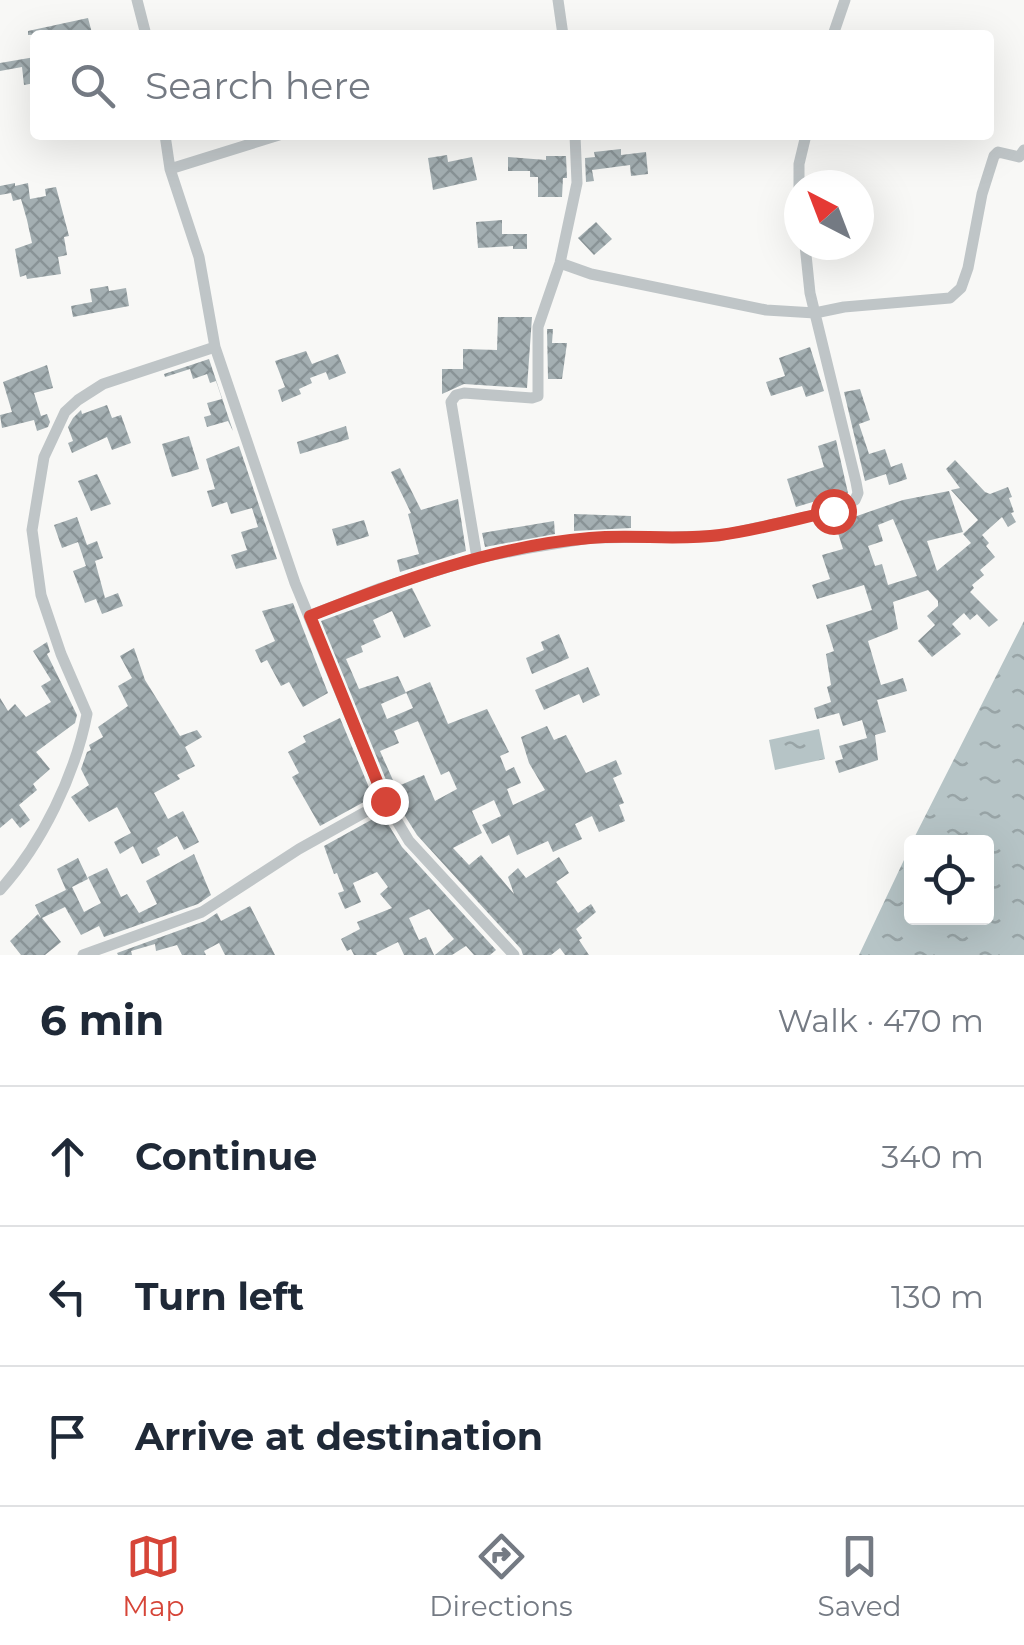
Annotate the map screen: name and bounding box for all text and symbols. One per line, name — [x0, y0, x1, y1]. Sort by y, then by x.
search box — [30, 30, 994, 140]
icon: search — [65, 58, 120, 113]
text: Search here — [145, 62, 371, 109]
north arrow — [784, 170, 874, 260]
route start — [811, 489, 857, 535]
route end — [363, 779, 409, 825]
map controls — [904, 835, 994, 925]
button: locate — [904, 835, 994, 925]
text: 6 min — [40, 994, 164, 1046]
text: Walk · 470 m — [777, 1001, 984, 1040]
icon: ahead — [40, 1129, 95, 1184]
text: Continue — [135, 1133, 317, 1180]
text: 340 m — [881, 1137, 984, 1176]
icon: left — [40, 1269, 95, 1324]
text: Turn left — [135, 1273, 304, 1320]
text: 130 m — [891, 1277, 984, 1316]
icon: arrive — [40, 1409, 95, 1464]
text: Arrive at destination — [135, 1413, 543, 1460]
tab: Map — [122, 1529, 185, 1623]
tab: Directions — [429, 1529, 573, 1623]
tab: Saved — [817, 1529, 902, 1623]

